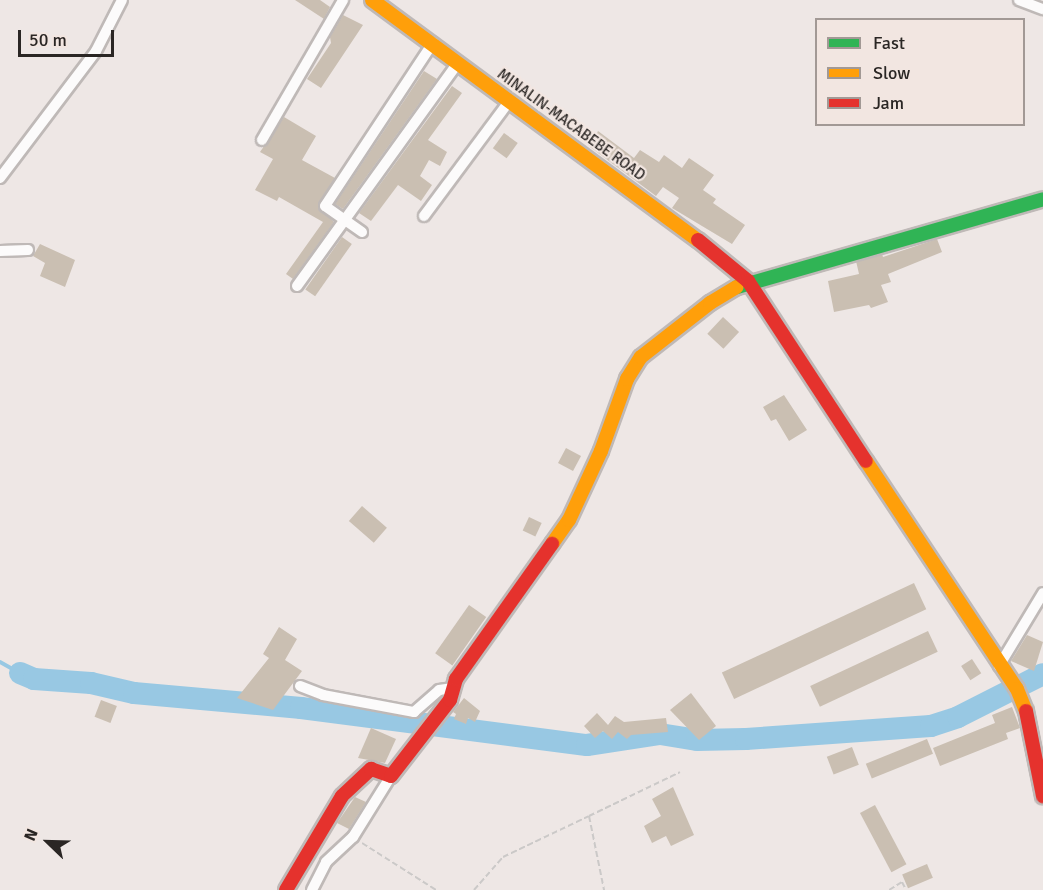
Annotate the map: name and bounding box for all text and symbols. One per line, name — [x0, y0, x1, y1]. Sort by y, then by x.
scale bar — [21, 18, 117, 56]
legend — [815, 18, 1025, 126]
text: 50 m — [29, 29, 67, 51]
text: Fast — [873, 32, 905, 54]
text: Slow — [873, 62, 910, 84]
street label: MINALIN-MACABEBE ROAD — [494, 65, 648, 185]
text: Jam — [873, 92, 904, 114]
north arrow — [18, 812, 78, 872]
text: N — [20, 826, 43, 844]

